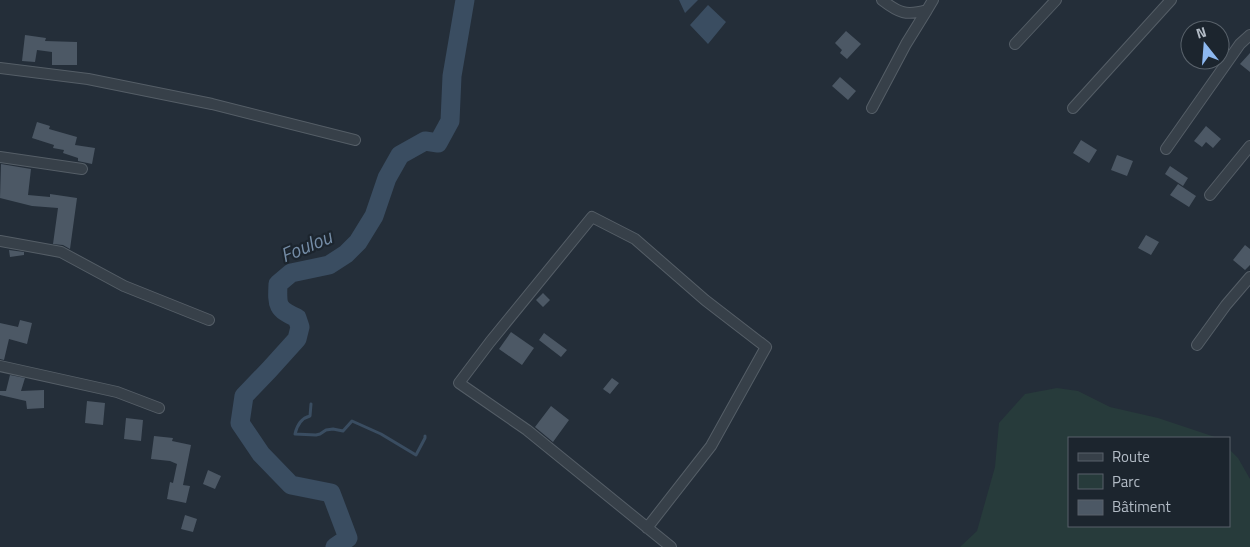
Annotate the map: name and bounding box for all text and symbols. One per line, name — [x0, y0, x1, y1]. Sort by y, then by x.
north arrow — [1180, 20, 1230, 70]
text: N — [1193, 21, 1209, 44]
water label: Foulou — [275, 220, 337, 270]
legend — [1068, 437, 1230, 527]
text: Route — [1112, 445, 1150, 468]
text: Parc — [1112, 470, 1140, 493]
text: Bâtiment — [1112, 495, 1171, 518]

